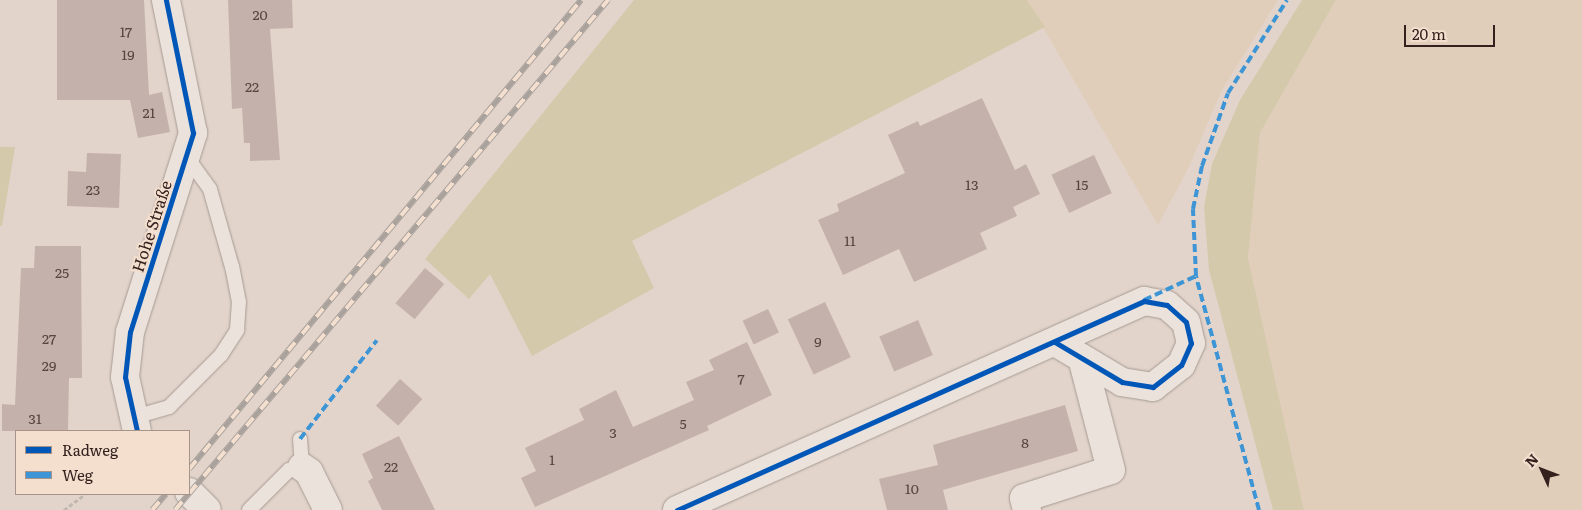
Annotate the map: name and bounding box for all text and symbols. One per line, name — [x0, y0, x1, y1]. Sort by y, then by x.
house number: 20 — [252, 6, 268, 22]
scale bar — [1407, 15, 1498, 47]
text: 20 m — [1412, 22, 1446, 45]
house number: 17 — [120, 23, 132, 39]
house number: 19 — [121, 46, 135, 62]
house number: 22 — [245, 78, 259, 94]
house number: 21 — [143, 104, 155, 120]
house number: 13 — [965, 176, 979, 192]
house number: 15 — [1076, 176, 1088, 192]
street label: Hohe Straße — [127, 178, 175, 274]
house number: 23 — [86, 181, 100, 197]
house number: 11 — [844, 232, 856, 248]
house number: 25 — [55, 264, 69, 280]
house number: 27 — [42, 330, 56, 346]
house number: 9 — [814, 333, 822, 349]
house number: 29 — [42, 357, 56, 373]
house number: 7 — [737, 370, 745, 386]
house number: 31 — [28, 410, 42, 426]
house number: 5 — [679, 415, 687, 431]
house number: 3 — [609, 424, 617, 440]
legend — [15, 430, 190, 495]
house number: 8 — [1021, 434, 1029, 450]
text: Radweg — [62, 438, 118, 461]
north arrow — [1517, 445, 1567, 495]
text: N — [1520, 449, 1542, 471]
house number: 1 — [549, 451, 555, 467]
house number: 22 — [384, 458, 398, 474]
text: Weg — [62, 463, 93, 486]
house number: 10 — [905, 480, 919, 496]

